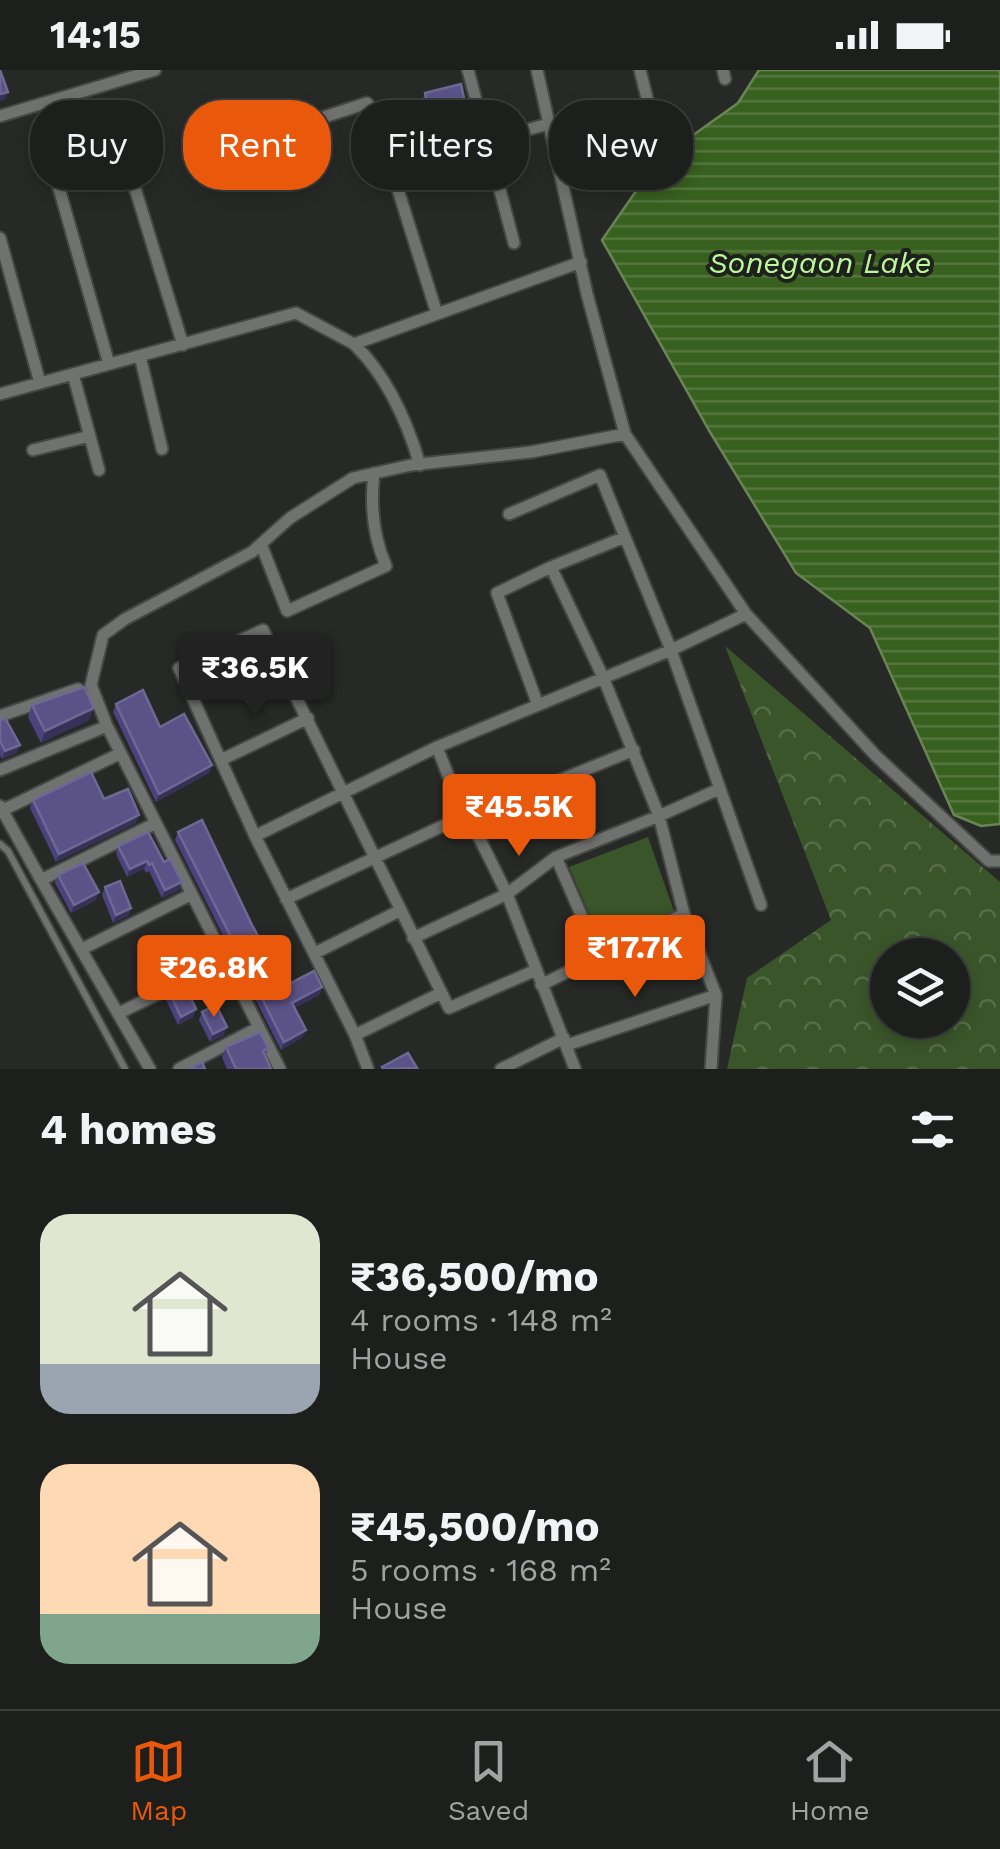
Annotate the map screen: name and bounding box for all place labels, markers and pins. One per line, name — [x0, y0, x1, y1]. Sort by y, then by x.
pin: ₹36.5K — [174, 635, 336, 720]
pin: ₹45.5K — [438, 774, 600, 859]
pin: ₹17.7K — [554, 915, 716, 1000]
pin: ₹26.8K — [133, 935, 295, 1020]

